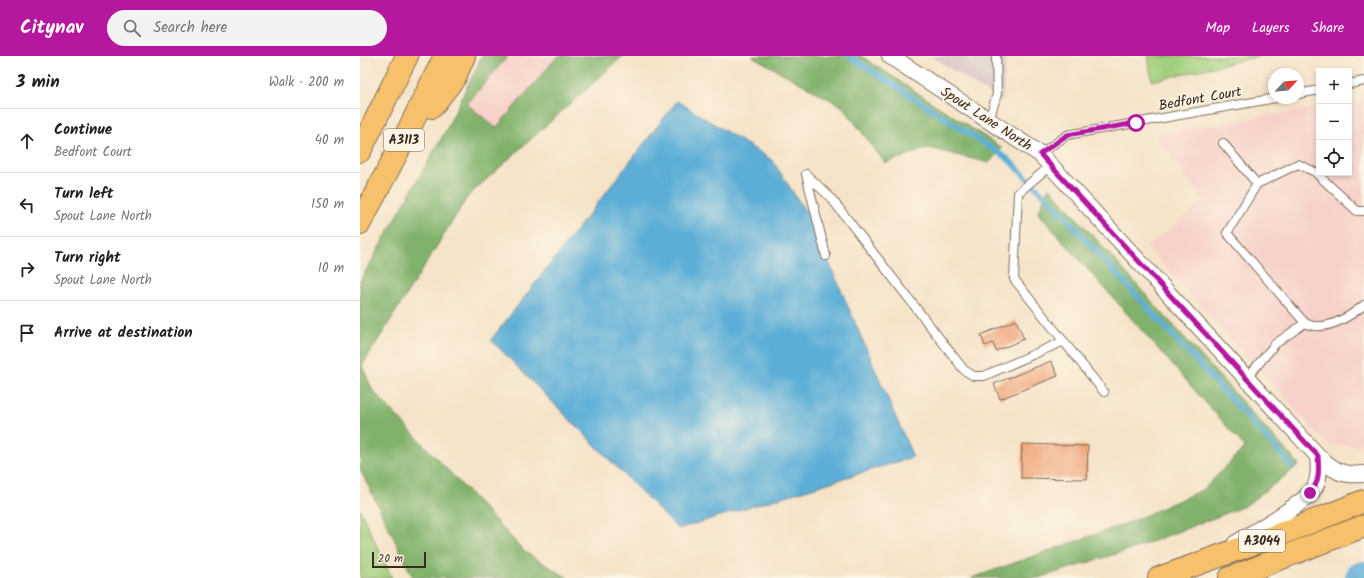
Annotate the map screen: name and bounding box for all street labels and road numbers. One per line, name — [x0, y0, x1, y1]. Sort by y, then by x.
street label: Spout Lane North — [936, 81, 1036, 157]
street label: Bedfont Court — [1157, 81, 1244, 117]
road number: A3113 — [384, 129, 424, 151]
road number: A3044 — [1239, 530, 1285, 552]

